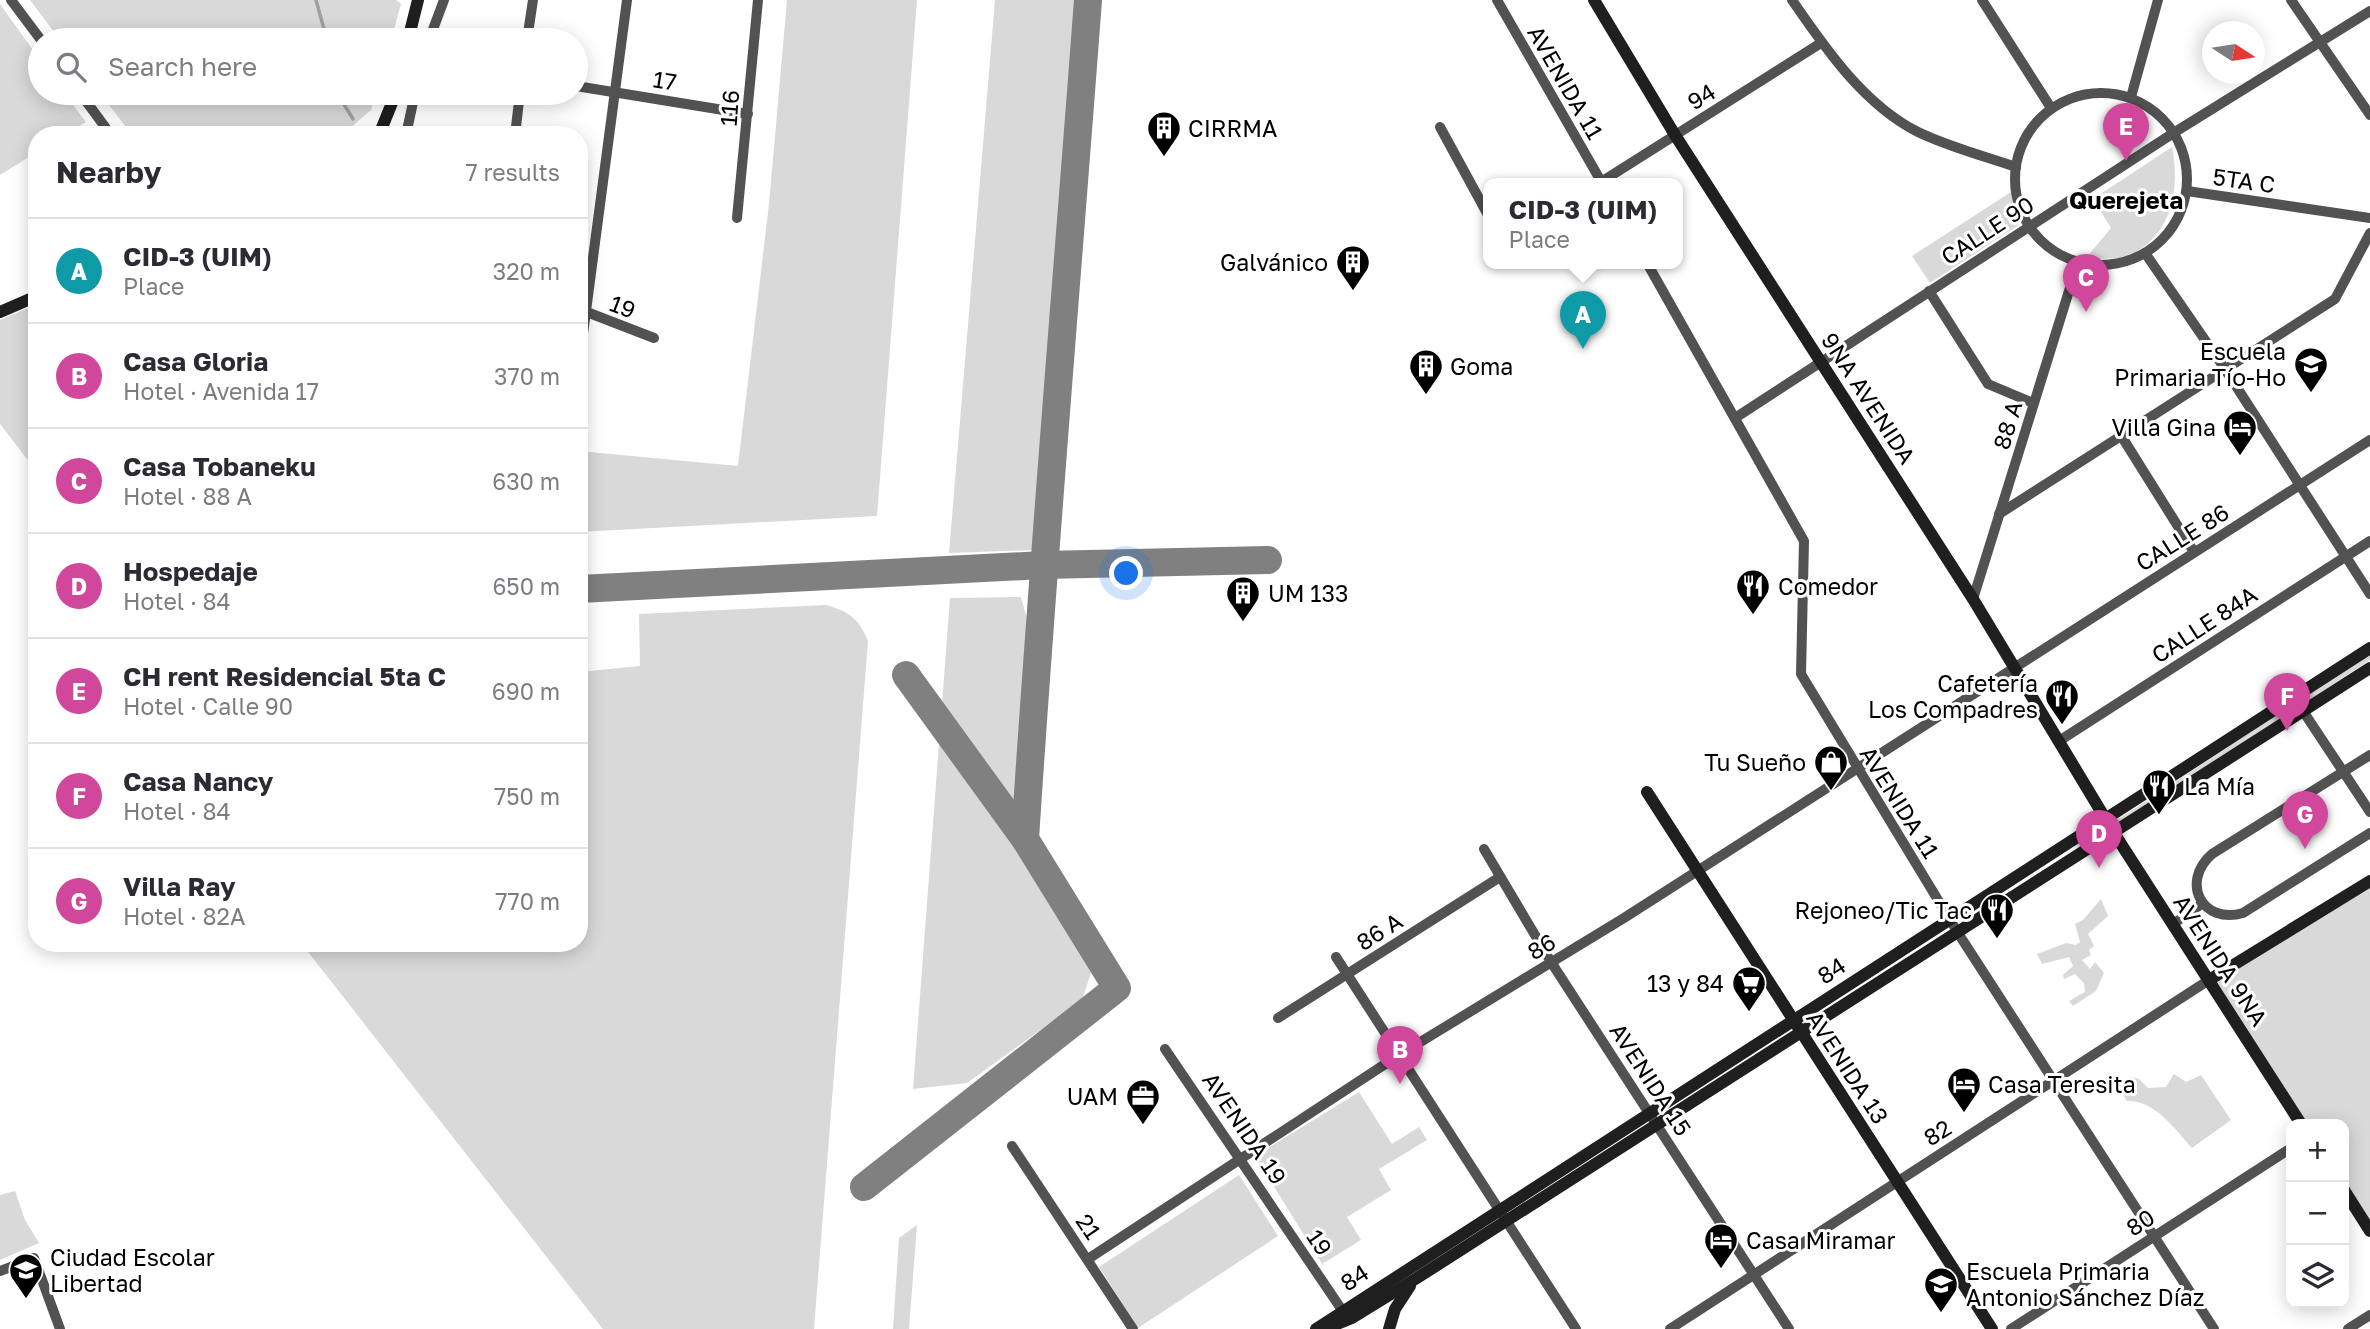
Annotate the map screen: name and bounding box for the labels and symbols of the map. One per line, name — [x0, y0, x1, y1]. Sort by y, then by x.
street label: AVENIDA 11 — [1522, 20, 1610, 144]
north arrow — [2202, 21, 2265, 84]
street label: 17 — [651, 64, 679, 96]
street label: 94 — [1682, 77, 1720, 115]
street label: 116 — [713, 89, 745, 127]
pin: E — [2103, 103, 2149, 161]
building icon: CIRRMA — [1145, 109, 1183, 158]
place label: CIRRMA — [1188, 114, 1277, 142]
street label: 5TA C — [2211, 162, 2277, 198]
district label: Querejeta — [2069, 185, 2183, 214]
street label: CALLE 90 — [1935, 190, 2039, 270]
building icon: Galvánico — [1334, 243, 1372, 292]
place label: Galvánico — [1220, 248, 1328, 276]
pin: C — [2063, 254, 2109, 312]
street label: 19 — [606, 288, 640, 324]
pin: A — [1560, 291, 1606, 349]
street label: 9NA AVENIDA — [1816, 327, 1922, 469]
place label: Escuela Primaria Tío-Ho — [2114, 337, 2286, 391]
school or university icon: Escuela Primaria Tío-Ho — [2292, 345, 2330, 394]
building icon: Goma — [1407, 347, 1445, 396]
place label: Goma — [1450, 352, 1513, 380]
street label: 88 A — [1986, 397, 2028, 453]
hotel icon: Villa Gina — [2221, 408, 2259, 457]
place label: Villa Gina — [2111, 413, 2216, 441]
street label: CALLE 86 — [2130, 497, 2234, 577]
your location — [1109, 556, 1143, 590]
restaurant icon: Comedor — [1734, 567, 1772, 616]
place label: Comedor — [1778, 572, 1878, 600]
building icon: UM 133 — [1224, 574, 1262, 623]
place label: UM 133 — [1268, 579, 1348, 607]
street label: CALLE 84A — [2146, 580, 2262, 668]
place label: Cafetería Los Compadres — [1868, 669, 2038, 723]
pin: F — [2264, 673, 2310, 731]
restaurant icon: Cafetería Los Compadres — [2043, 677, 2081, 726]
street label: AVENIDA 11 — [1855, 741, 1945, 863]
shop icon: Tu Sueño — [1812, 743, 1850, 792]
place label: Tu Sueño — [1704, 748, 1806, 776]
restaurant icon: La Mía — [2140, 767, 2178, 816]
place label: La Mía — [2184, 772, 2255, 800]
pin: G — [2282, 791, 2328, 849]
pin: D — [2076, 810, 2122, 868]
street label: AVENIDA 9NA — [2168, 889, 2274, 1031]
restaurant icon: Rejoneo/Tic Tac — [1978, 891, 2016, 940]
place label: Rejoneo/Tic Tac — [1795, 896, 1972, 924]
street label: 86 A — [1351, 906, 1407, 956]
street label: 86 — [1522, 927, 1560, 965]
street label: 84 — [1812, 951, 1850, 989]
supermarket icon: 13 y 84 — [1730, 964, 1768, 1013]
place label: 13 y 84 — [1647, 969, 1724, 997]
street label: AVENIDA 13 — [1801, 1005, 1895, 1129]
street label: AVENIDA 15 — [1604, 1017, 1698, 1141]
pin: B — [1377, 1026, 1423, 1084]
hotel icon: Casa Teresita — [1945, 1065, 1983, 1114]
street label: AVENIDA 19 — [1197, 1067, 1293, 1189]
place label: Casa Teresita — [1988, 1070, 2136, 1098]
office icon: UAM — [1124, 1077, 1162, 1126]
place label: UAM — [1067, 1082, 1118, 1110]
street label: 82 — [1918, 1113, 1956, 1151]
street label: 80 — [2121, 1203, 2159, 1241]
street label: 21 — [1071, 1208, 1107, 1244]
hotel icon: Casa Miramar — [1702, 1221, 1740, 1270]
street label: 19 — [1301, 1224, 1339, 1260]
place label: Casa Miramar — [1746, 1226, 1896, 1254]
place label: Ciudad Escolar Libertad — [50, 1243, 215, 1297]
school or university icon: Ciudad Escolar Libertad — [7, 1251, 45, 1300]
place label: Escuela Primaria Antonio Sánchez Díaz — [1966, 1257, 2205, 1311]
street label: 84 — [1335, 1258, 1373, 1296]
school or university icon: Escuela Primaria Antonio Sánchez Díaz — [1922, 1265, 1960, 1314]

